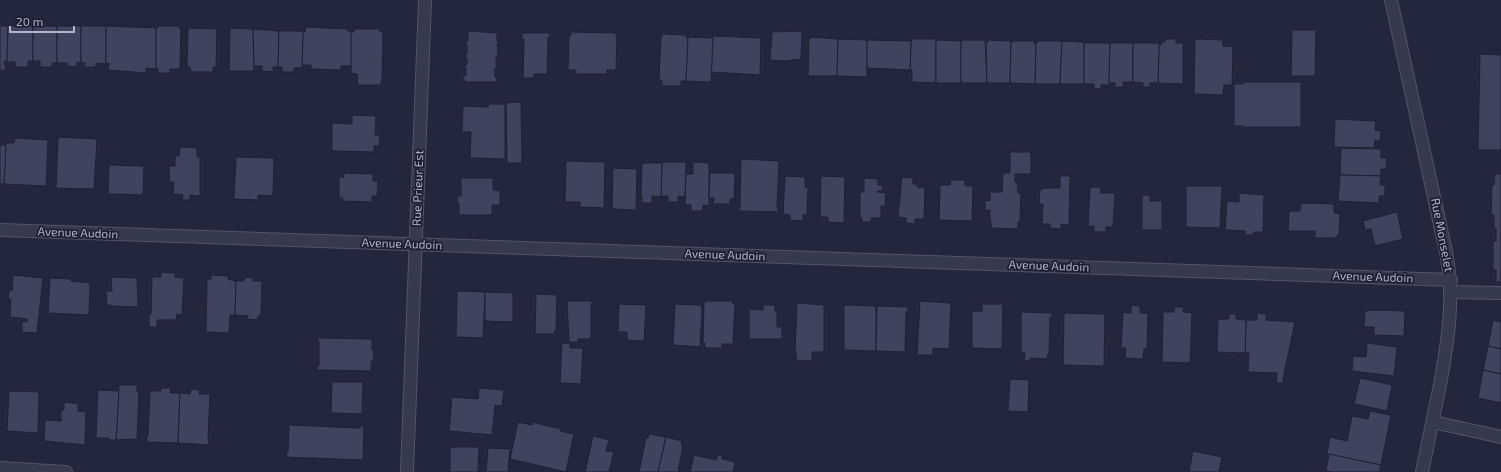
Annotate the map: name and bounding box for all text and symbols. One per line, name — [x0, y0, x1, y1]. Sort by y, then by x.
scale bar — [10, 8, 74, 34]
text: 20 m — [16, 14, 43, 28]
street label: Rue Prieur Est — [409, 149, 425, 226]
street label: Rue Monselet — [1429, 197, 1457, 273]
street label: Avenue Audoin — [38, 224, 119, 240]
street label: Avenue Audoin — [362, 235, 443, 251]
street label: Avenue Audoin — [685, 246, 766, 262]
street label: Avenue Audoin — [1009, 257, 1090, 273]
street label: Avenue Audoin — [1333, 268, 1414, 284]

